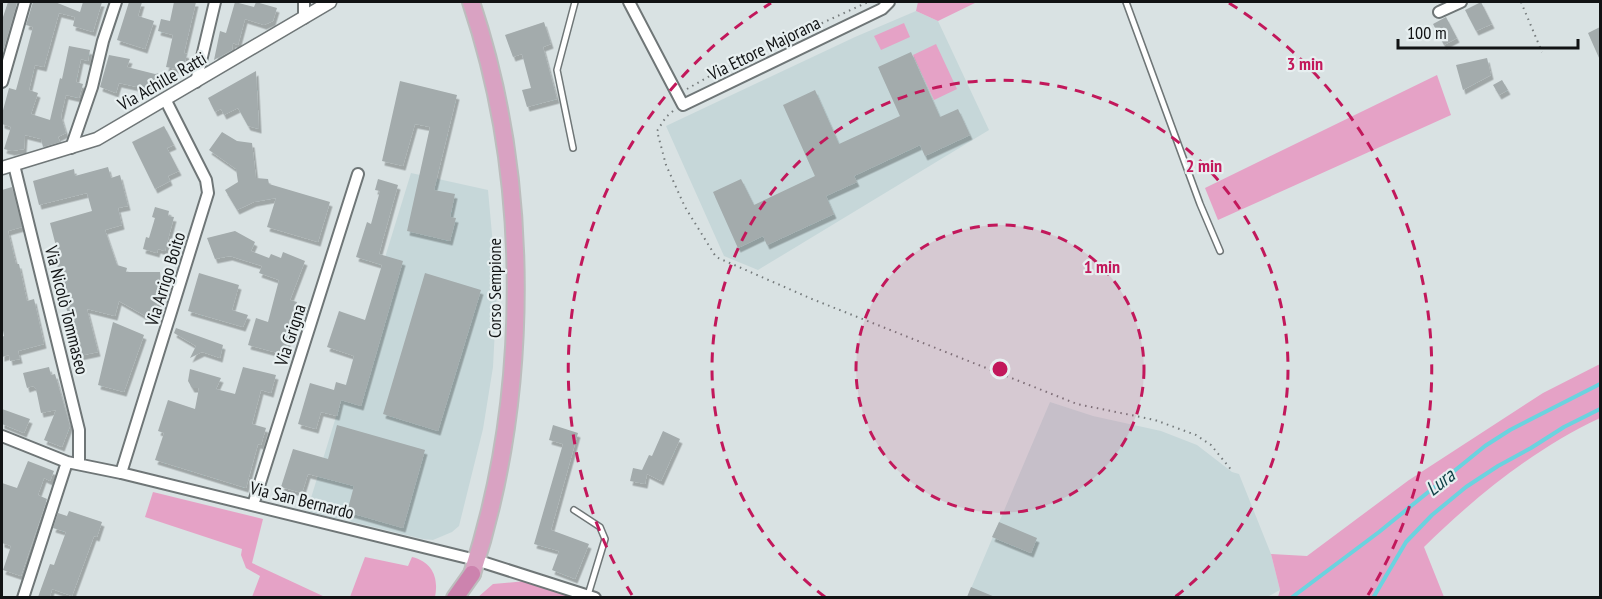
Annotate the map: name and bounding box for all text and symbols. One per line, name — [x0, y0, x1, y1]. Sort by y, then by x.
street label: Via Ettore Majorana — [703, 11, 824, 86]
scale bar — [1398, 12, 1578, 50]
text: 100 m — [1407, 21, 1447, 44]
street label: Via Achille Ratti — [113, 46, 210, 116]
text: 3 min — [1287, 52, 1323, 75]
text: 2 min — [1186, 154, 1222, 177]
street label: Via Arrigo Boito — [140, 229, 190, 330]
street label: Corso Sempione — [483, 238, 506, 338]
street label: Via Nicolò Tommaseo — [40, 242, 94, 377]
text: 1 min — [1084, 255, 1120, 278]
street label: Via Grigna — [269, 301, 311, 370]
centre of rings — [990, 359, 1010, 379]
water label: Lura — [1420, 462, 1461, 502]
street label: Via San Bernardo — [247, 476, 357, 524]

